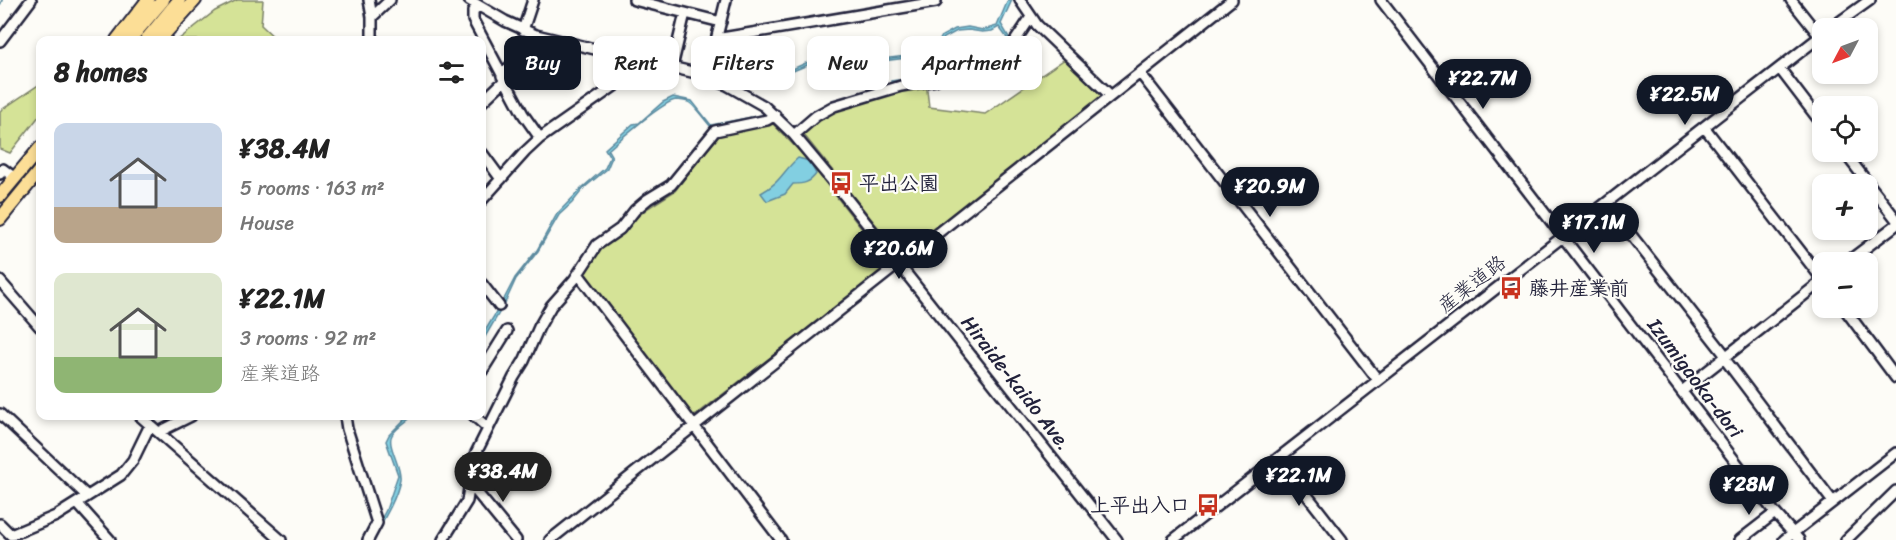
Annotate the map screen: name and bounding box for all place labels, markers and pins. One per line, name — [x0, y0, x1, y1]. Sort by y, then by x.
pin: ¥22.7M — [1434, 59, 1532, 110]
pin: ¥22.5M — [1636, 75, 1734, 126]
place label: 平出公園 — [859, 166, 939, 201]
pin: ¥20.9M — [1221, 167, 1319, 218]
bus stop icon: 平出公園 — [828, 170, 854, 196]
pin: ¥17.1M — [1545, 203, 1643, 254]
pin: ¥20.6M — [850, 229, 948, 280]
place label: 藤井産業前 — [1529, 271, 1629, 306]
bus stop icon: 藤井産業前 — [1498, 275, 1524, 301]
pin: ¥38.4M — [454, 452, 552, 503]
pin: ¥22.1M — [1250, 456, 1348, 507]
pin: ¥28M — [1713, 465, 1785, 516]
place label: 上平出入口 — [1090, 488, 1190, 523]
bus stop icon: 上平出入口 — [1195, 492, 1221, 518]

